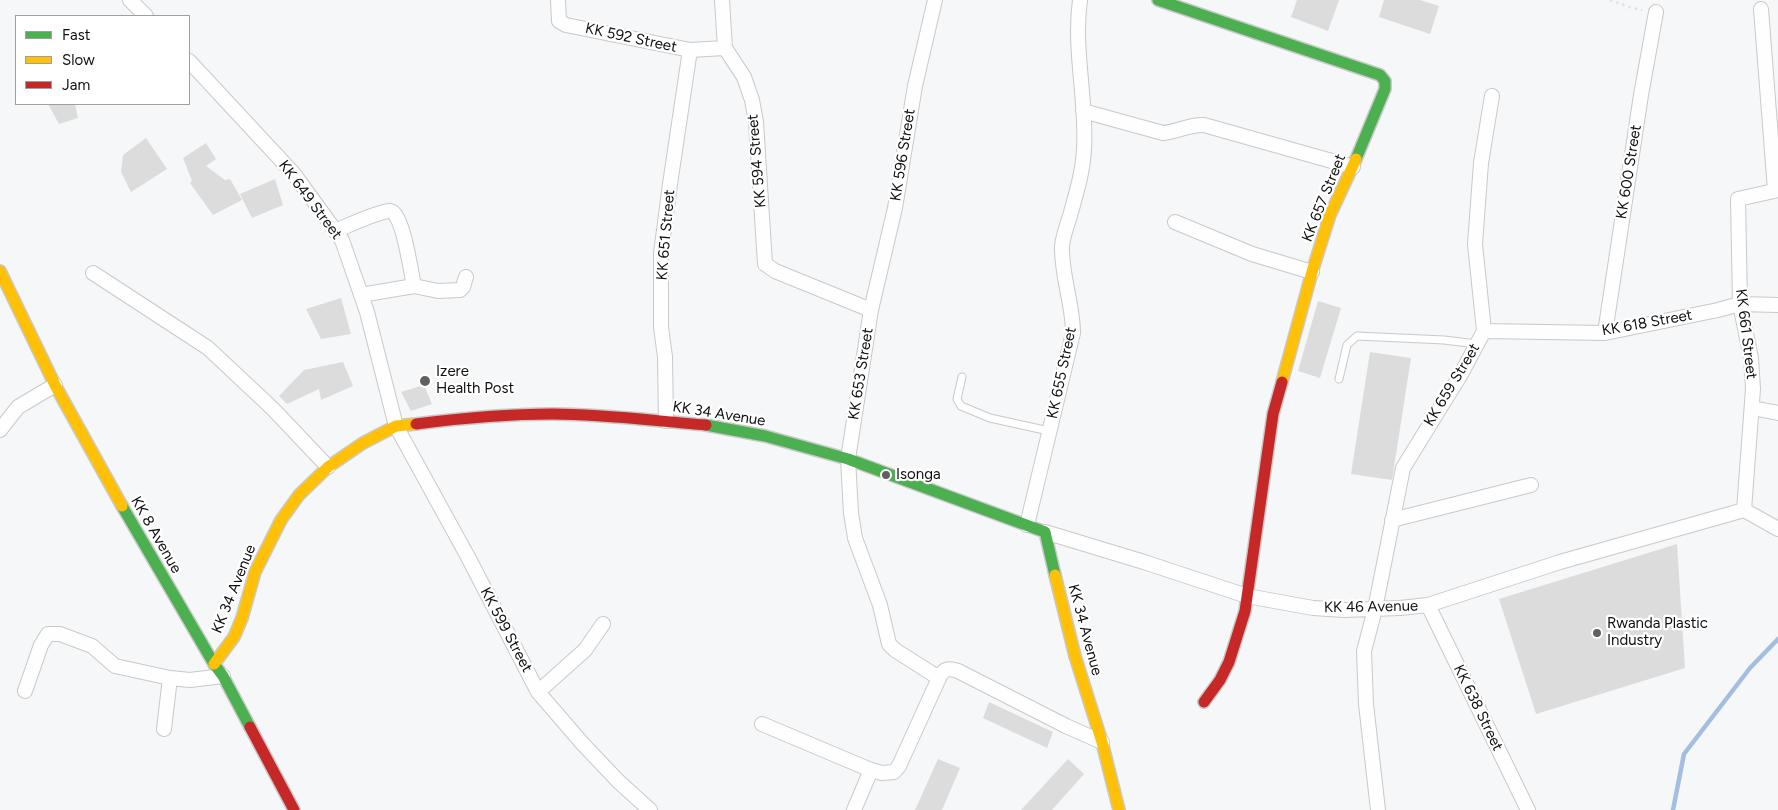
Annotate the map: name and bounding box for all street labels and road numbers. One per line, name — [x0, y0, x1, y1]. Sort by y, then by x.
street label: KK 592 Street — [584, 20, 678, 56]
street label: KK 596 Street — [887, 108, 919, 202]
street label: KK 594 Street — [744, 113, 770, 209]
street label: KK 600 Street — [1613, 123, 1645, 221]
street label: KK 657 Street — [1298, 152, 1350, 244]
street label: KK 649 Street — [275, 157, 345, 243]
street label: KK 651 Street — [653, 189, 679, 281]
street label: KK 661 Street — [1732, 288, 1760, 380]
street label: KK 618 Street — [1600, 306, 1694, 340]
street label: KK 655 Street — [1043, 325, 1081, 421]
street label: KK 653 Street — [845, 327, 877, 421]
street label: KK 659 Street — [1420, 340, 1484, 430]
street label: KK 34 Avenue — [671, 398, 767, 430]
street label: KK 8 Avenue — [127, 493, 185, 577]
street label: KK 34 Avenue — [208, 542, 260, 636]
street label: KK 34 Avenue — [1064, 582, 1106, 678]
street label: KK 599 Street — [476, 585, 536, 675]
street label: KK 46 Avenue — [1324, 597, 1418, 617]
street label: KK 638 Street — [1449, 662, 1507, 754]

